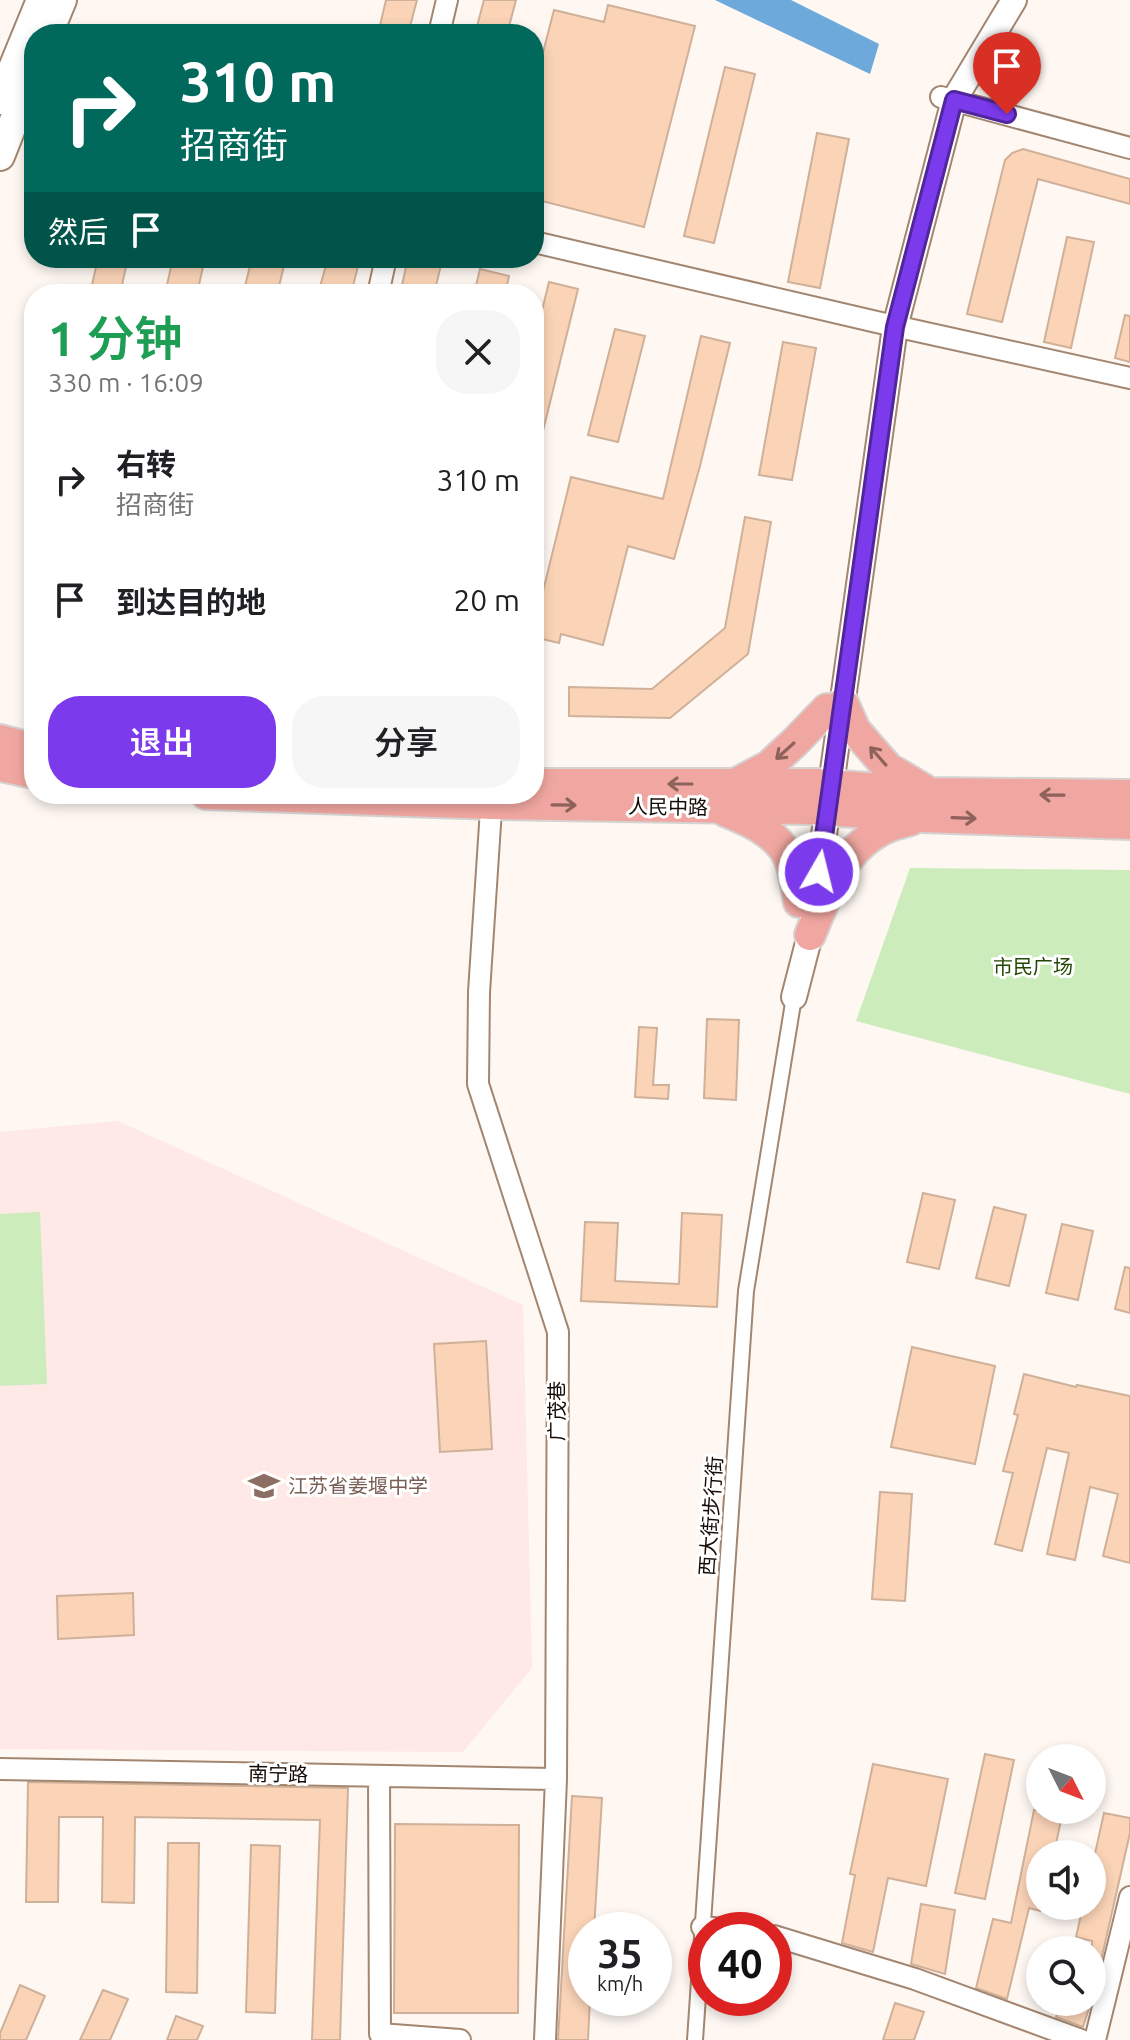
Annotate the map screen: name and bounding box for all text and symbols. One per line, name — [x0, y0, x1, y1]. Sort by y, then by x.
pin — [973, 32, 1041, 114]
icon: arrive — [985, 44, 1029, 88]
text: 310 m — [180, 50, 336, 113]
icon: right — [48, 56, 152, 160]
text: 招商街 — [180, 124, 288, 165]
icon: arrive — [124, 208, 168, 252]
text: 然后 — [48, 215, 108, 249]
button: close — [436, 310, 520, 394]
text: 1 分钟 — [48, 311, 182, 365]
text: 330 m · 16:09 — [48, 368, 204, 397]
text: 右转 — [116, 447, 176, 481]
icon: right — [48, 458, 92, 502]
text: 310 m — [436, 463, 520, 497]
text: 招商街 — [116, 490, 194, 519]
icon: arrive — [48, 578, 92, 622]
text: 20 m — [453, 583, 520, 617]
text: 到达目的地 — [116, 585, 266, 619]
button: 退出 — [48, 696, 276, 788]
button: 分享 — [292, 696, 520, 788]
one-way arrow — [775, 742, 795, 760]
one-way arrow — [869, 747, 887, 767]
one-way arrow — [667, 776, 694, 792]
one-way arrow — [1039, 787, 1066, 803]
street label: 人民中路 — [628, 794, 708, 819]
one-way arrow — [550, 797, 577, 813]
one-way arrow — [950, 811, 977, 826]
position arrow — [777, 830, 861, 914]
park label: 市民广场 — [993, 955, 1073, 978]
street label: 广茂巷 — [545, 1381, 568, 1441]
street label: 西大街步行街 — [695, 1455, 726, 1577]
school or university icon: 江苏省姜堰中学 — [247, 1469, 281, 1503]
place label: 江苏省姜堰中学 — [288, 1474, 428, 1497]
north arrow — [1026, 1744, 1106, 1824]
map controls — [1026, 1744, 1106, 2016]
street label: 南宁路 — [248, 1761, 308, 1786]
button: sound — [1026, 1840, 1106, 1920]
speed limit sign: 40 — [688, 1912, 792, 2016]
text: 35 — [597, 1931, 643, 1976]
button: search — [1026, 1936, 1106, 2016]
text: km/h — [597, 1972, 643, 1995]

